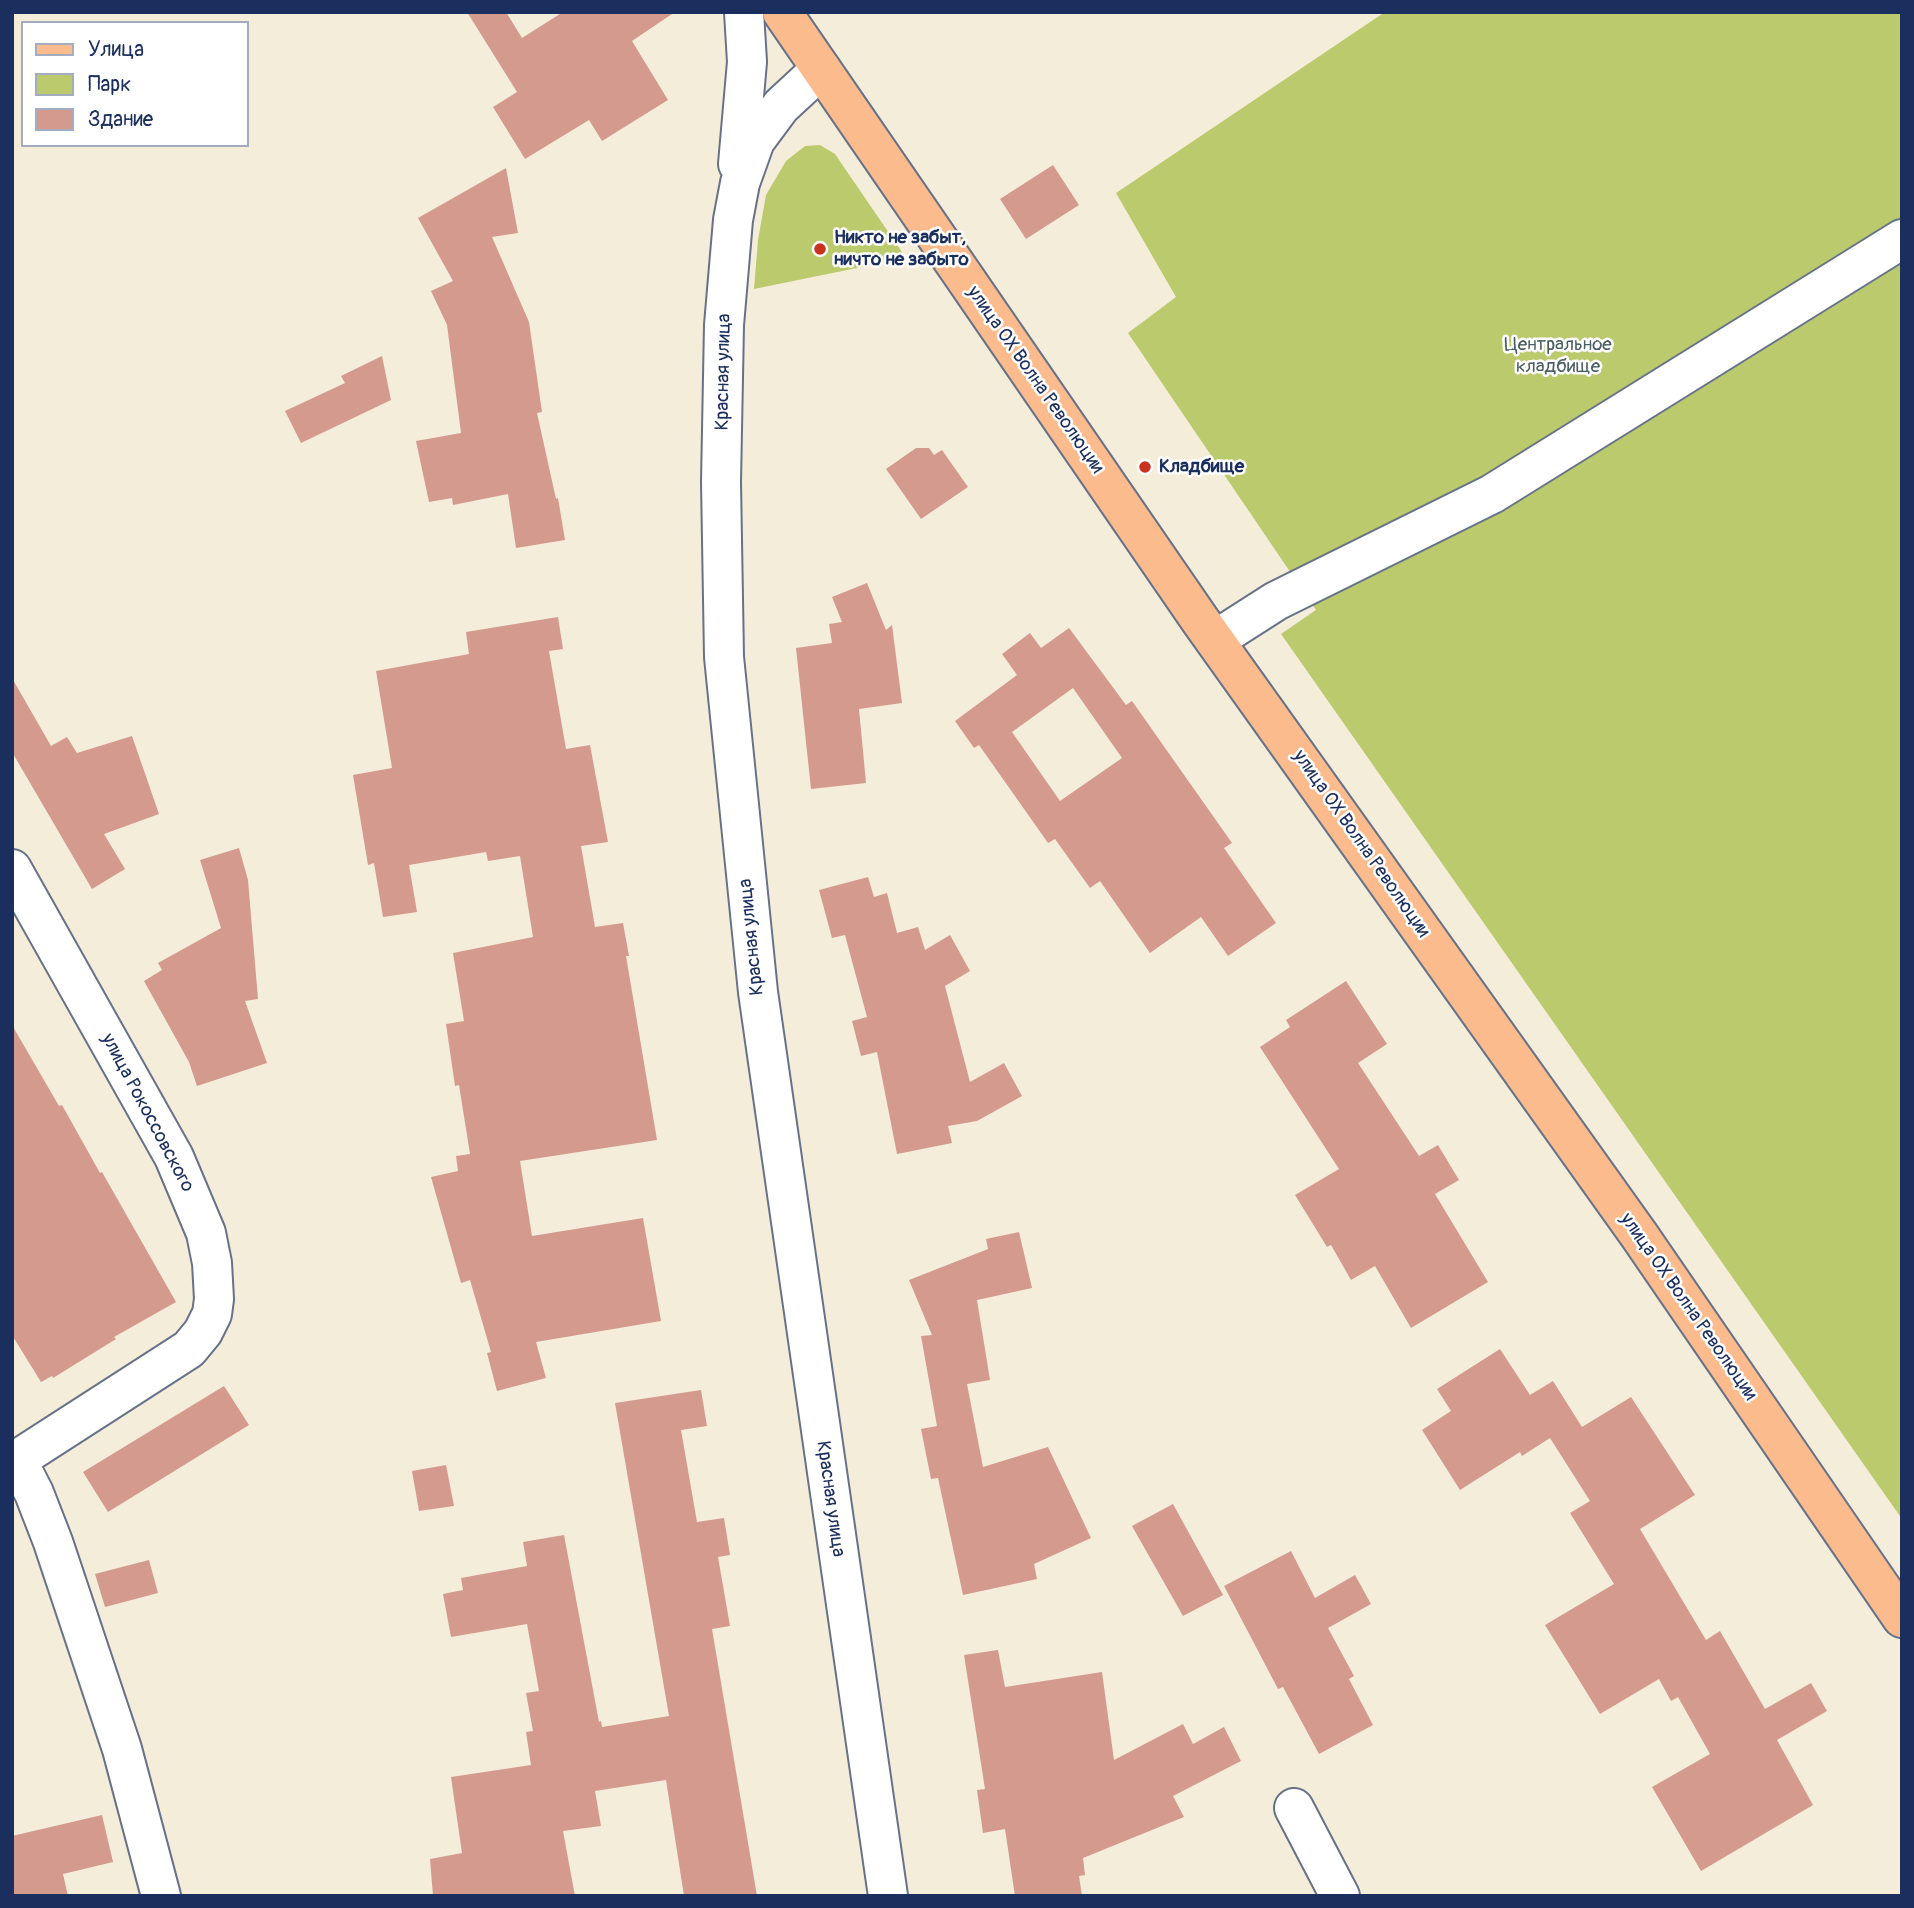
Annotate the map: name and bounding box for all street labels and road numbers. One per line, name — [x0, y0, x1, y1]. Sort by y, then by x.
street label: улица ОХ Волна Революции — [962, 282, 1108, 478]
street label: Красная улица — [712, 313, 736, 431]
street label: улица ОХ Волна Революции — [1288, 746, 1434, 942]
street label: Красная улица — [735, 878, 769, 996]
street label: улица Рокоссовского — [96, 1030, 198, 1196]
street label: улица ОХ Волна Революции — [1615, 1209, 1761, 1405]
street label: Красная улица — [811, 1439, 849, 1559]

